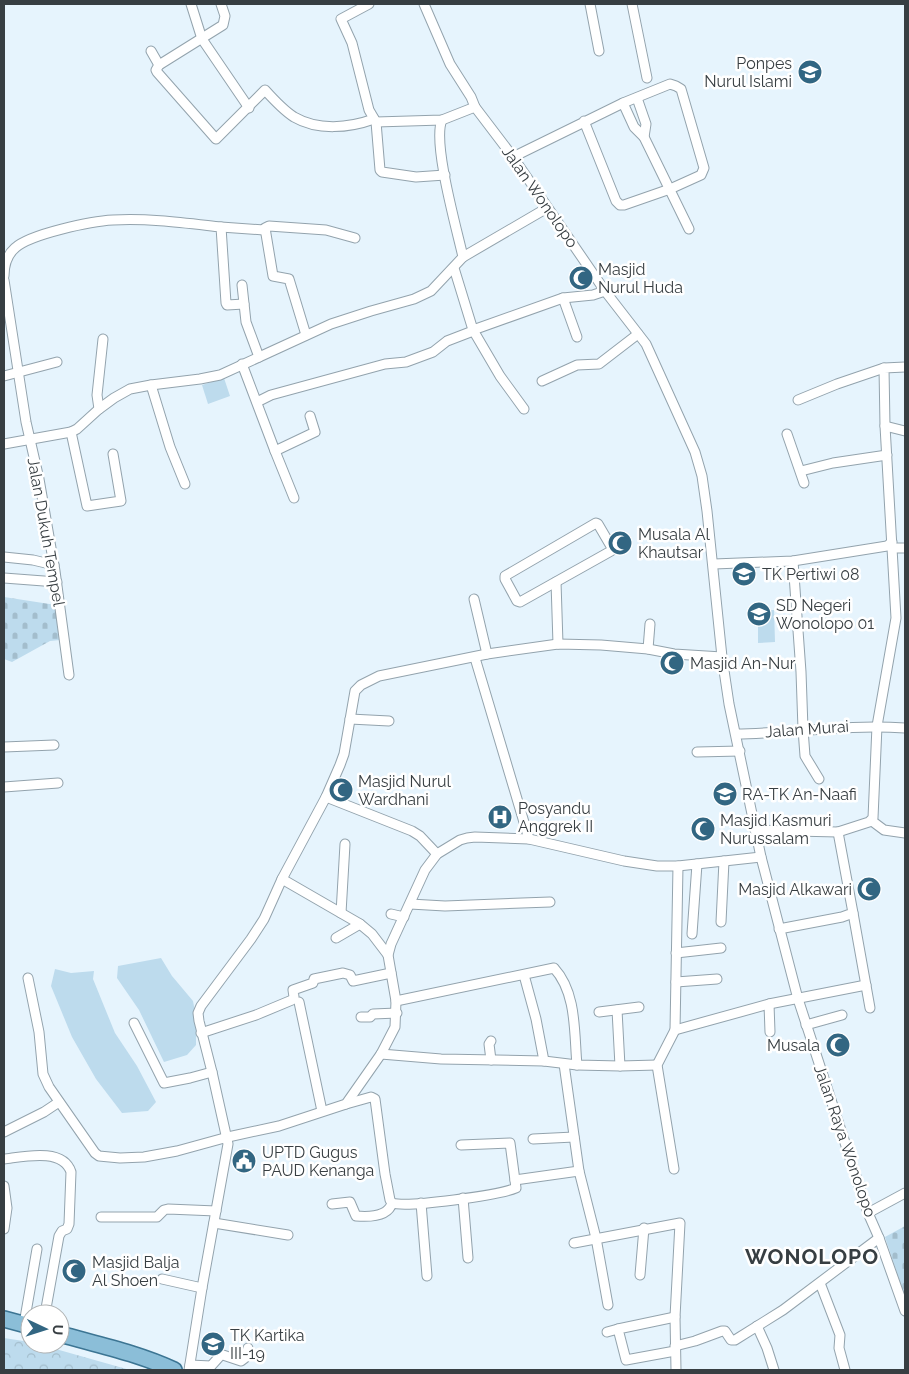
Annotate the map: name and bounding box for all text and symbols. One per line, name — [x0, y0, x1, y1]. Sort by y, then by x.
place label: Ponpes Nurul Islami — [704, 54, 792, 91]
school or university icon: Ponpes Nurul Islami — [797, 59, 823, 85]
street label: Jalan Wonolopo — [498, 143, 582, 251]
place label: Masjid Nurul Huda — [598, 260, 683, 297]
mosque icon: Masjid Nurul Huda — [568, 265, 594, 291]
street label: Jalan Dukuh Tempel — [24, 456, 69, 608]
place label: Musala Al Khautsar — [638, 525, 710, 562]
mosque icon: Musala Al Khautsar — [607, 530, 633, 556]
school or university icon: TK Pertiwi 08 — [731, 561, 757, 587]
place label: TK Pertiwi 08 — [762, 565, 859, 584]
place label: SD Negeri Wonolopo 01 — [776, 596, 874, 633]
school or university icon: SD Negeri Wonolopo 01 — [746, 601, 772, 627]
mosque icon: Masjid An-Nur — [659, 650, 685, 676]
place label: Masjid An-Nur — [690, 654, 796, 673]
street label: Jalan Murai — [764, 717, 850, 741]
place label: Masjid Nurul Wardhani — [358, 772, 451, 809]
mosque icon: Masjid Nurul Wardhani — [328, 777, 354, 803]
school or university icon: RA-TK An-Naafi — [712, 781, 738, 807]
place label: RA-TK An-Naafi — [742, 785, 857, 804]
place label: Posyandu Anggrek II — [518, 799, 593, 836]
hospital icon: Posyandu Anggrek II — [487, 804, 513, 830]
place label: Masjid Kasmuri Nurussalam — [720, 811, 832, 848]
mosque icon: Masjid Kasmuri Nurussalam — [690, 816, 716, 842]
mosque icon: Masjid Alkawari — [856, 876, 882, 902]
place label: Masjid Alkawari — [738, 880, 852, 899]
mosque icon: Musala — [825, 1032, 851, 1058]
place label: Musala — [767, 1036, 820, 1055]
street label: Jalan Raya Wonolopo — [810, 1062, 880, 1220]
place label: UPTD Gugus PAUD Kenanga — [262, 1143, 374, 1180]
public building icon: UPTD Gugus PAUD Kenanga — [231, 1148, 257, 1174]
district label: WONOLOPO — [745, 1244, 879, 1269]
place label: Masjid Balja Al Shoen — [92, 1253, 180, 1290]
mosque icon: Masjid Balja Al Shoen — [61, 1258, 87, 1284]
north arrow — [20, 1304, 70, 1354]
text: U — [50, 1324, 66, 1336]
place label: TK Kartika III-19 — [230, 1326, 305, 1363]
school or university icon: TK Kartika III-19 — [200, 1331, 226, 1357]

